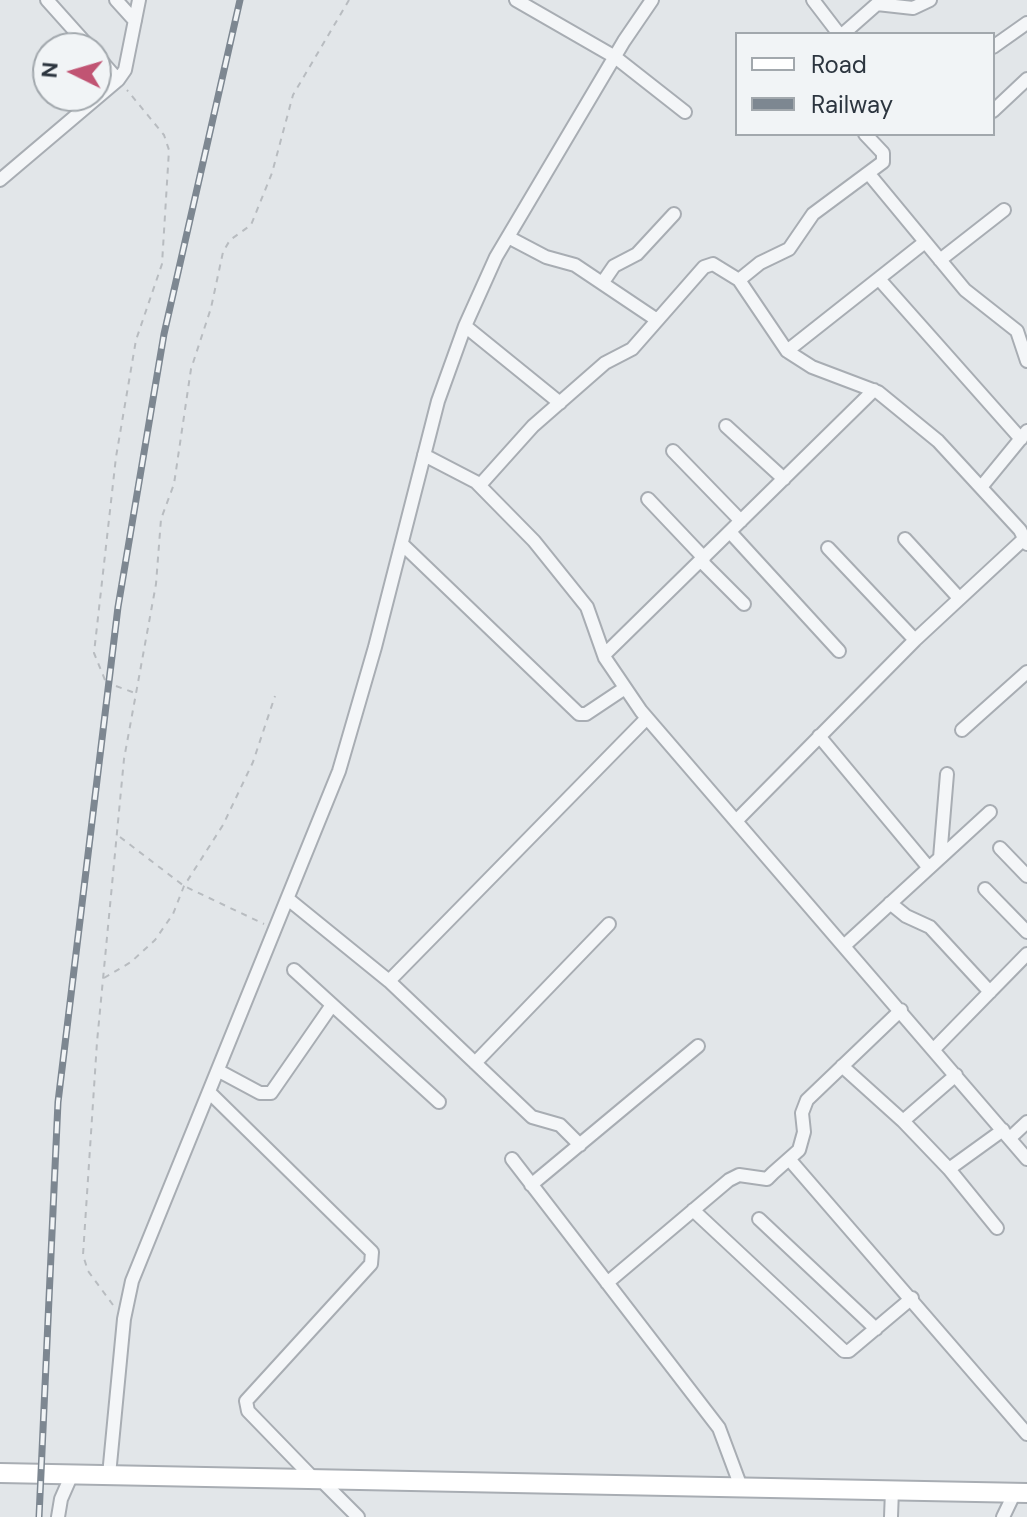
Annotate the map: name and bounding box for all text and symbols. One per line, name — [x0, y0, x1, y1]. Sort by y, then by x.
north arrow — [32, 32, 112, 112]
legend — [735, 32, 995, 136]
text: Road — [811, 49, 867, 80]
text: N — [34, 61, 65, 79]
text: Railway — [811, 89, 893, 120]

